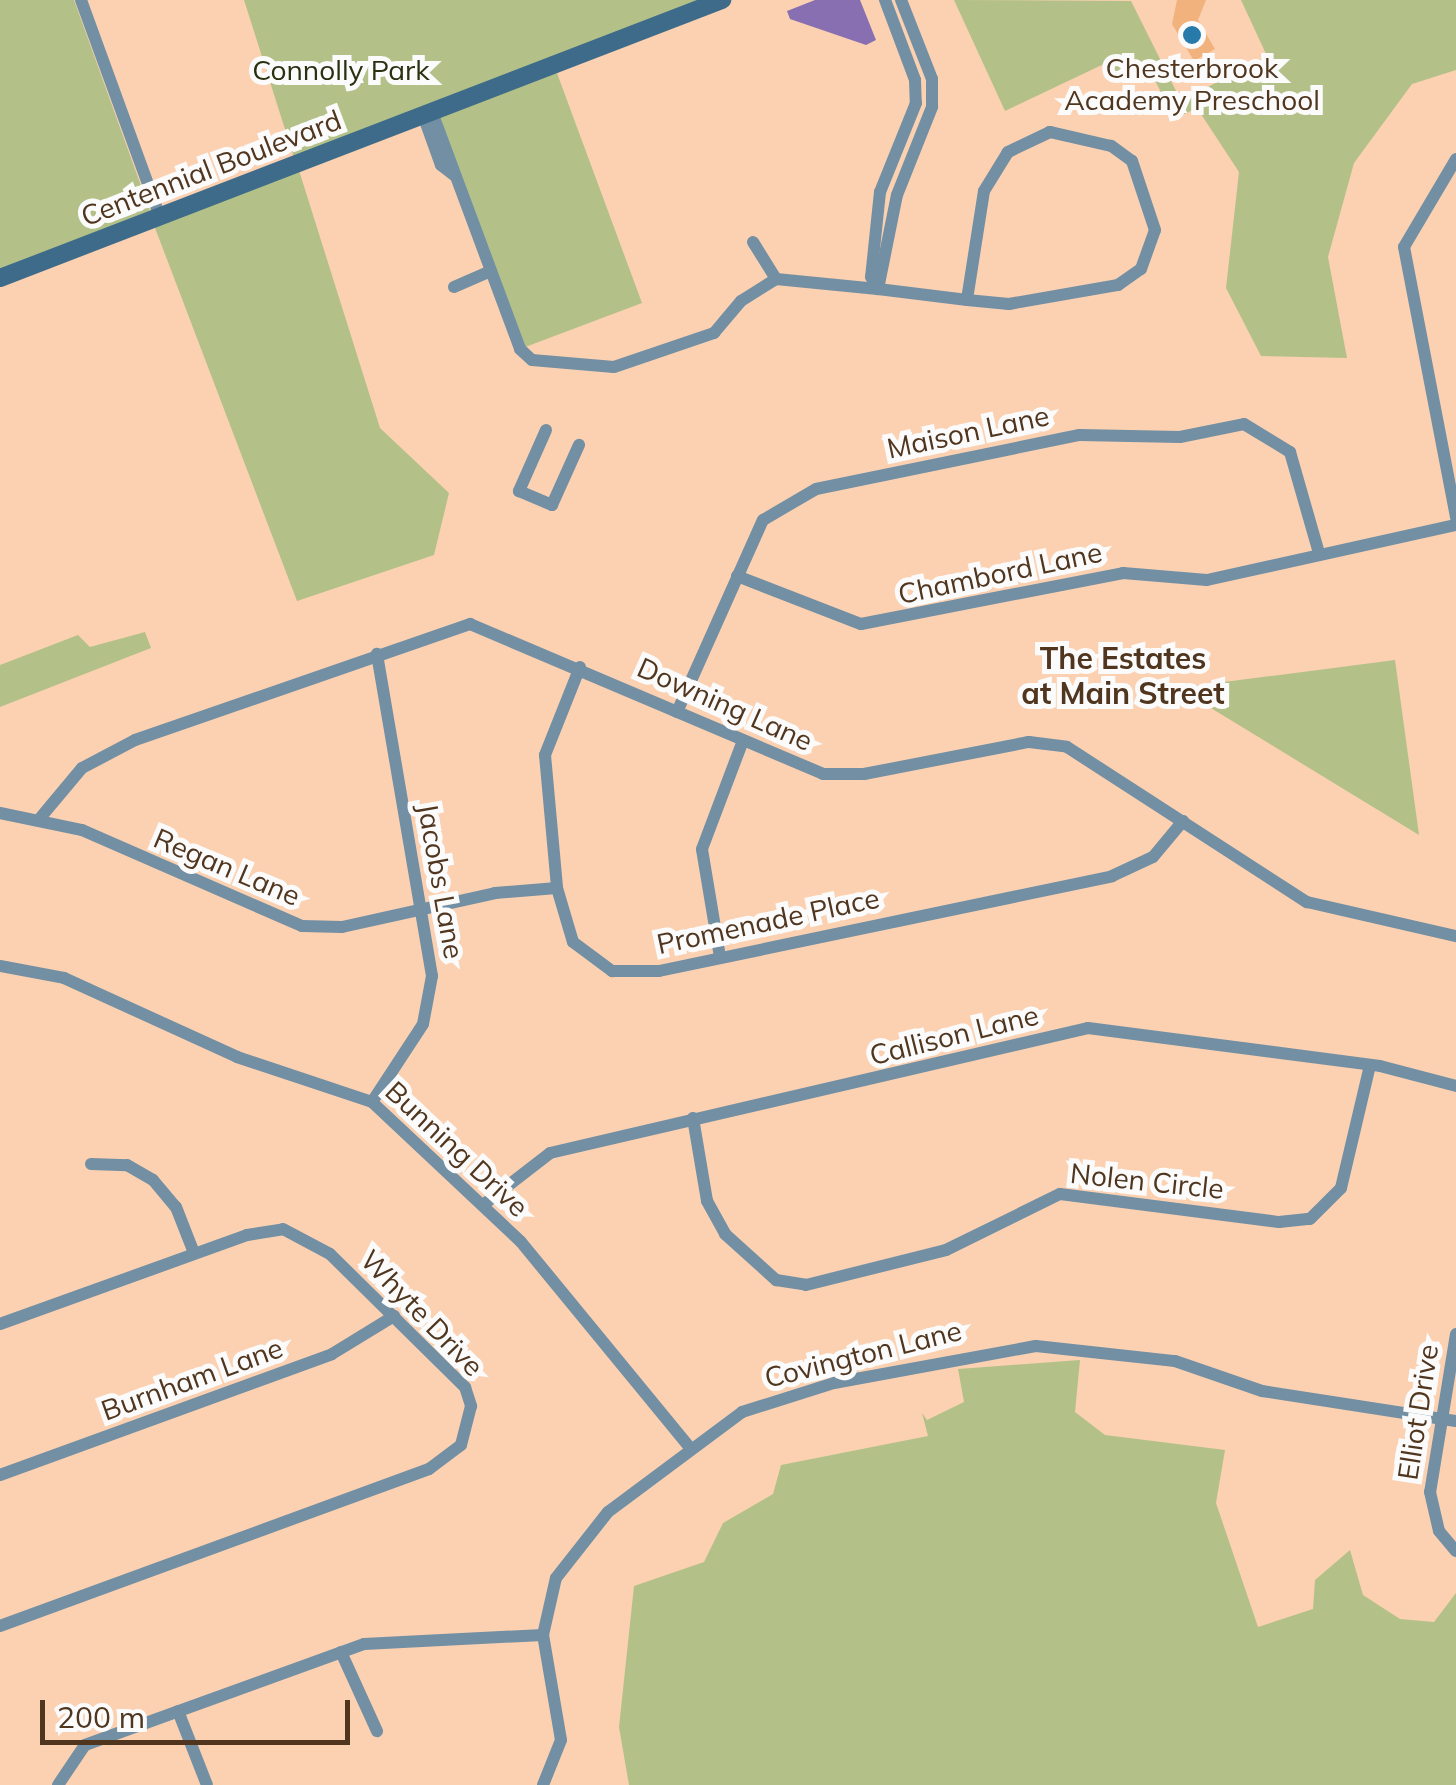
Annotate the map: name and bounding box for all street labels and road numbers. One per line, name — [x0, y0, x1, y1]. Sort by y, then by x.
street label: Centennial Boulevard — [76, 103, 346, 233]
street label: Maison Lane — [884, 398, 1052, 466]
street label: Chambord Lane — [895, 535, 1105, 611]
street label: Downing Lane — [632, 650, 818, 758]
street label: Jacobs Lane — [411, 801, 471, 961]
street label: Regan Lane — [149, 821, 305, 913]
street label: Promenade Place — [654, 881, 882, 961]
street label: Callison Lane — [866, 998, 1042, 1072]
street label: Bunning Drive — [379, 1074, 535, 1224]
street label: Nolen Circle — [1069, 1156, 1225, 1206]
street label: Whyte Drive — [354, 1243, 490, 1383]
street label: Covington Lane — [761, 1313, 965, 1395]
street label: Burnham Lane — [97, 1331, 287, 1427]
street label: Elliot Drive — [1391, 1342, 1445, 1482]

